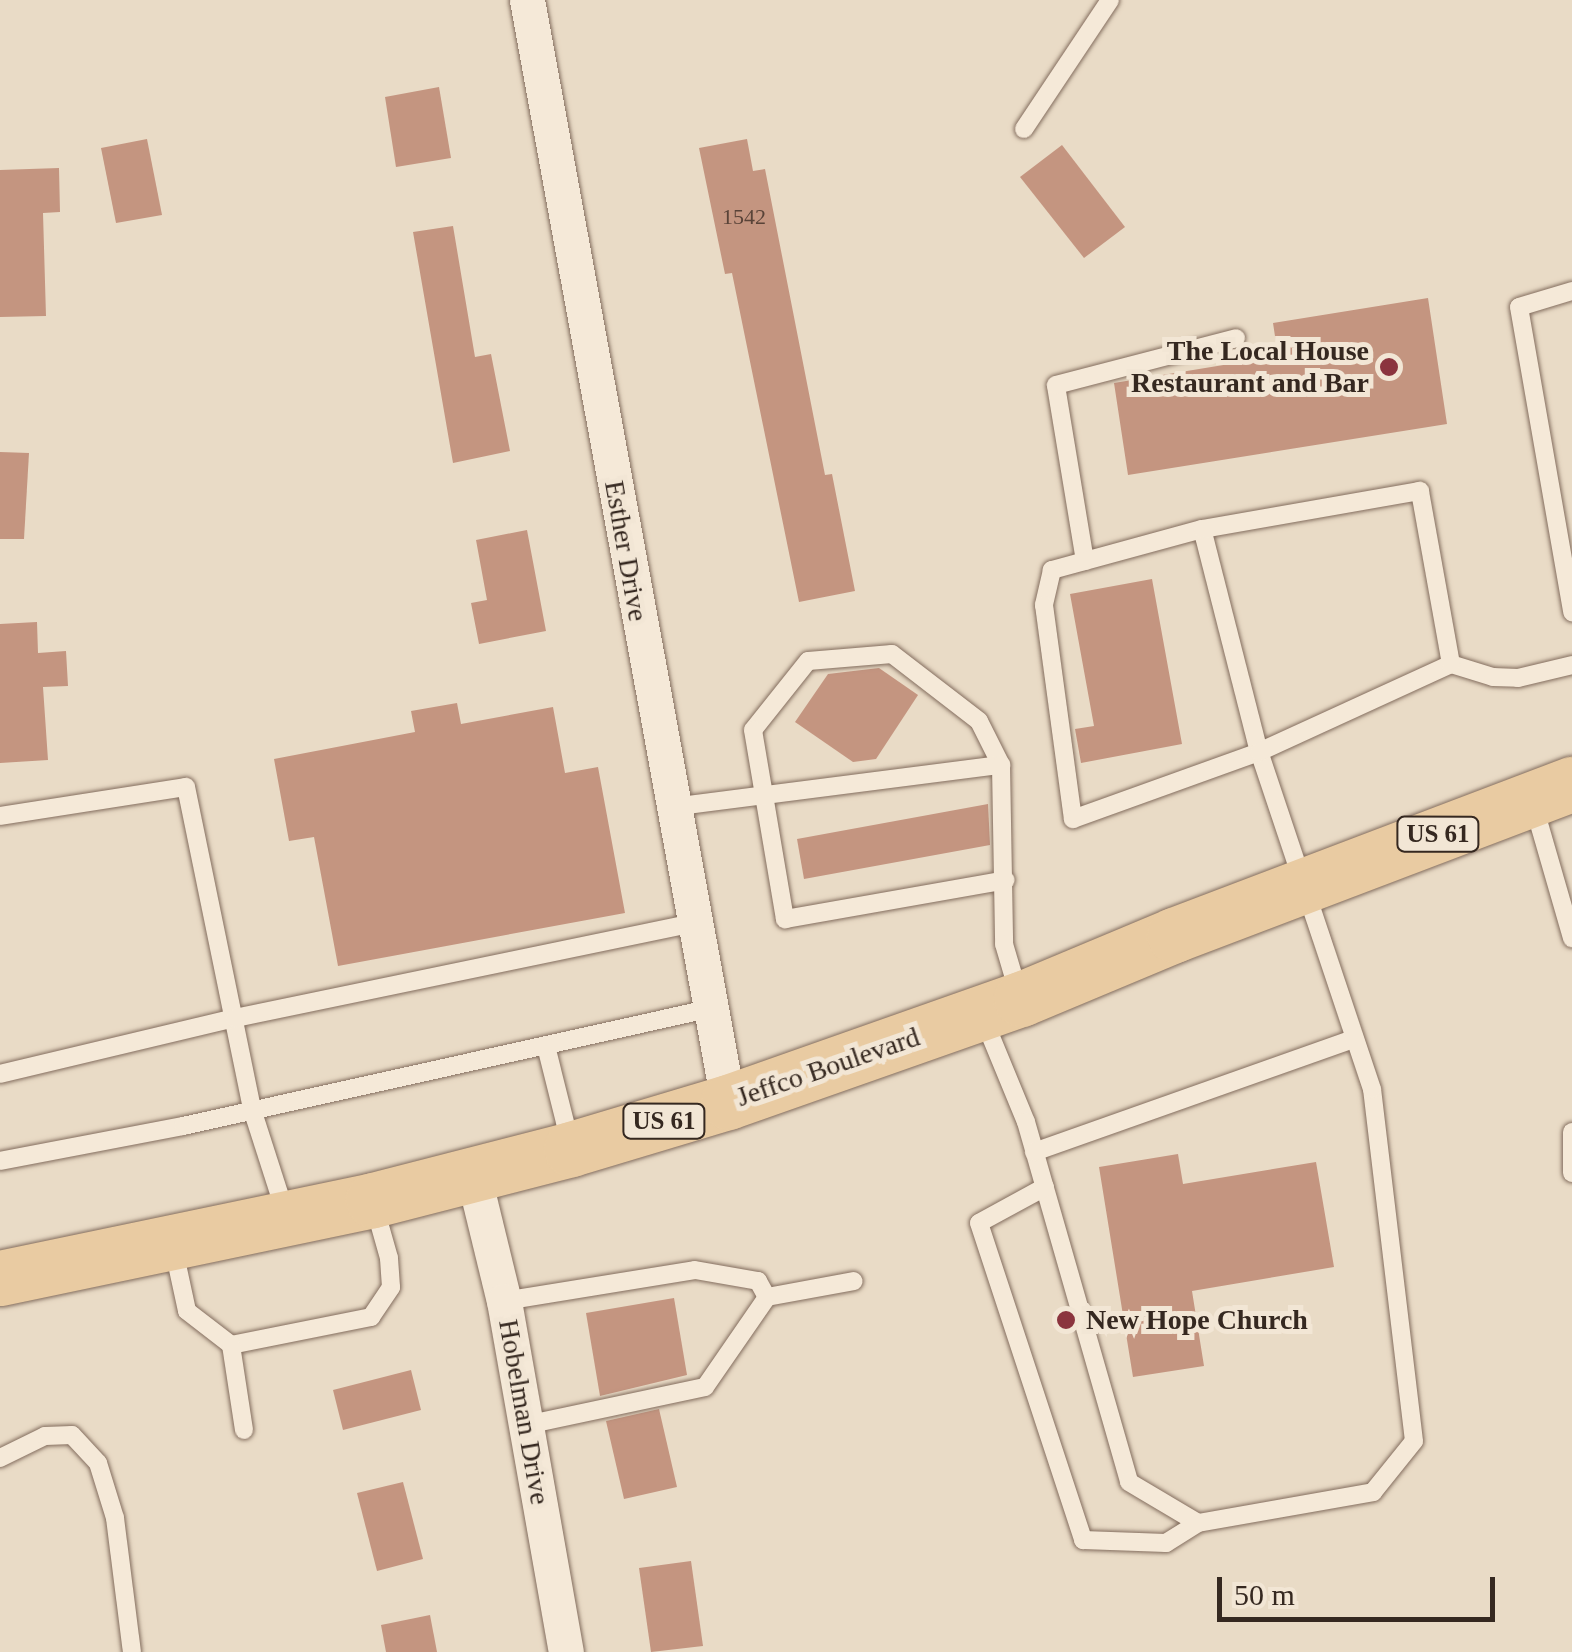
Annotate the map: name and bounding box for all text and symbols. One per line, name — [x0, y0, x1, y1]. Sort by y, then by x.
house number: 1542 — [722, 204, 766, 230]
place label: The Local House Restaurant and Bar — [1131, 334, 1369, 400]
marker: The Local House Restaurant and Bar — [1378, 356, 1400, 378]
street label: Esther Drive — [597, 478, 655, 624]
road number: US 61 — [1396, 814, 1480, 854]
street label: Jeffco Boulevard — [732, 1020, 924, 1114]
road number: US 61 — [622, 1101, 706, 1141]
place label: New Hope Church — [1086, 1303, 1308, 1337]
marker: New Hope Church — [1055, 1309, 1077, 1331]
street label: Hobelman Drive — [491, 1317, 557, 1507]
scale bar — [1222, 1557, 1500, 1619]
text: 50 m — [1234, 1578, 1295, 1611]

